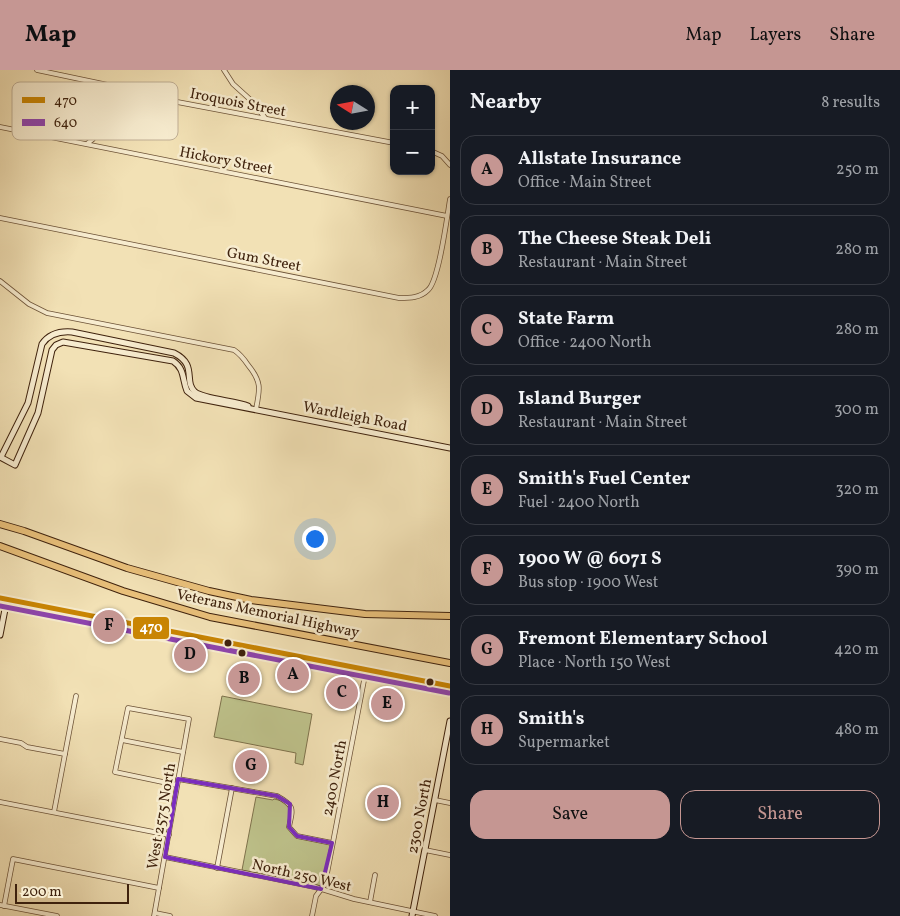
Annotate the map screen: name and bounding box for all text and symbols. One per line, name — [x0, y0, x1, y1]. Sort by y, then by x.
text: Map — [25, 18, 76, 52]
text: Map — [685, 23, 721, 48]
text: Layers — [749, 23, 801, 48]
text: Share — [829, 23, 875, 48]
legend — [12, 82, 178, 140]
street label: Iroquois Street — [188, 84, 288, 123]
north arrow — [330, 85, 375, 130]
map controls — [390, 85, 435, 175]
button: + — [390, 85, 435, 130]
text: Nearby — [470, 88, 541, 117]
text: 470 — [54, 92, 77, 111]
text: 8 results — [821, 92, 880, 114]
text: 640 — [54, 114, 77, 133]
button: − — [390, 130, 435, 175]
street label: Hickory Street — [177, 142, 274, 181]
text: Allstate Insurance — [518, 146, 681, 172]
text: A — [481, 159, 493, 181]
text: 250 m — [836, 159, 879, 181]
text: Office · Main Street — [518, 172, 652, 194]
text: The Cheese Steak Deli — [518, 226, 712, 252]
text: B — [482, 239, 492, 261]
text: 280 m — [835, 239, 879, 261]
street label: Gum Street — [225, 243, 303, 278]
text: Restaurant · Main Street — [518, 252, 687, 274]
text: State Farm — [518, 306, 614, 332]
text: C — [482, 319, 492, 341]
text: 280 m — [835, 319, 879, 341]
text: Office · 2400 North — [518, 332, 652, 354]
text: Island Burger — [518, 386, 641, 412]
street label: Wardleigh Road — [301, 397, 409, 438]
text: D — [481, 399, 493, 421]
text: 300 m — [834, 399, 879, 421]
text: Restaurant · Main Street — [518, 412, 687, 434]
text: Smith's Fuel Center — [518, 466, 690, 492]
text: E — [482, 479, 492, 501]
text: 320 m — [835, 479, 879, 501]
text: Fuel · 2400 North — [518, 492, 640, 514]
your location — [302, 526, 328, 552]
text: 1900 W @ 6071 S — [518, 546, 662, 572]
text: F — [482, 559, 492, 581]
text: 390 m — [836, 559, 879, 581]
text: Bus stop · 1900 West — [518, 572, 658, 594]
street label: Veterans Memorial Highway — [174, 585, 361, 644]
pin: F — [93, 607, 125, 645]
line badge: 470 — [132, 616, 170, 640]
text: 470 — [139, 619, 163, 638]
text: Fremont Elementary School — [518, 626, 768, 652]
pin: D — [174, 636, 206, 674]
unlabelled marker — [223, 638, 233, 648]
text: G — [481, 639, 493, 661]
text: 420 m — [834, 639, 879, 661]
unlabelled marker — [237, 648, 247, 658]
text: Place · North 150 West — [518, 652, 671, 674]
pin: A — [277, 656, 309, 694]
pin: B — [228, 660, 260, 698]
pin: C — [326, 674, 358, 712]
unlabelled marker — [425, 677, 435, 687]
pin: E — [371, 685, 403, 723]
text: Smith's — [518, 706, 584, 732]
text: H — [481, 719, 493, 741]
text: 480 m — [835, 719, 879, 741]
text: Supermarket — [518, 732, 610, 754]
street label: 2400 North — [318, 738, 353, 818]
pin: G — [235, 747, 267, 785]
street label: West 2575 North — [143, 761, 182, 871]
street label: 2300 North — [403, 777, 438, 856]
pin: H — [367, 784, 399, 822]
button: Save — [470, 790, 670, 839]
button: Share — [680, 790, 880, 839]
street label: North 250 West — [250, 855, 354, 898]
scale bar — [15, 881, 129, 904]
text: 200 m — [22, 883, 62, 902]

